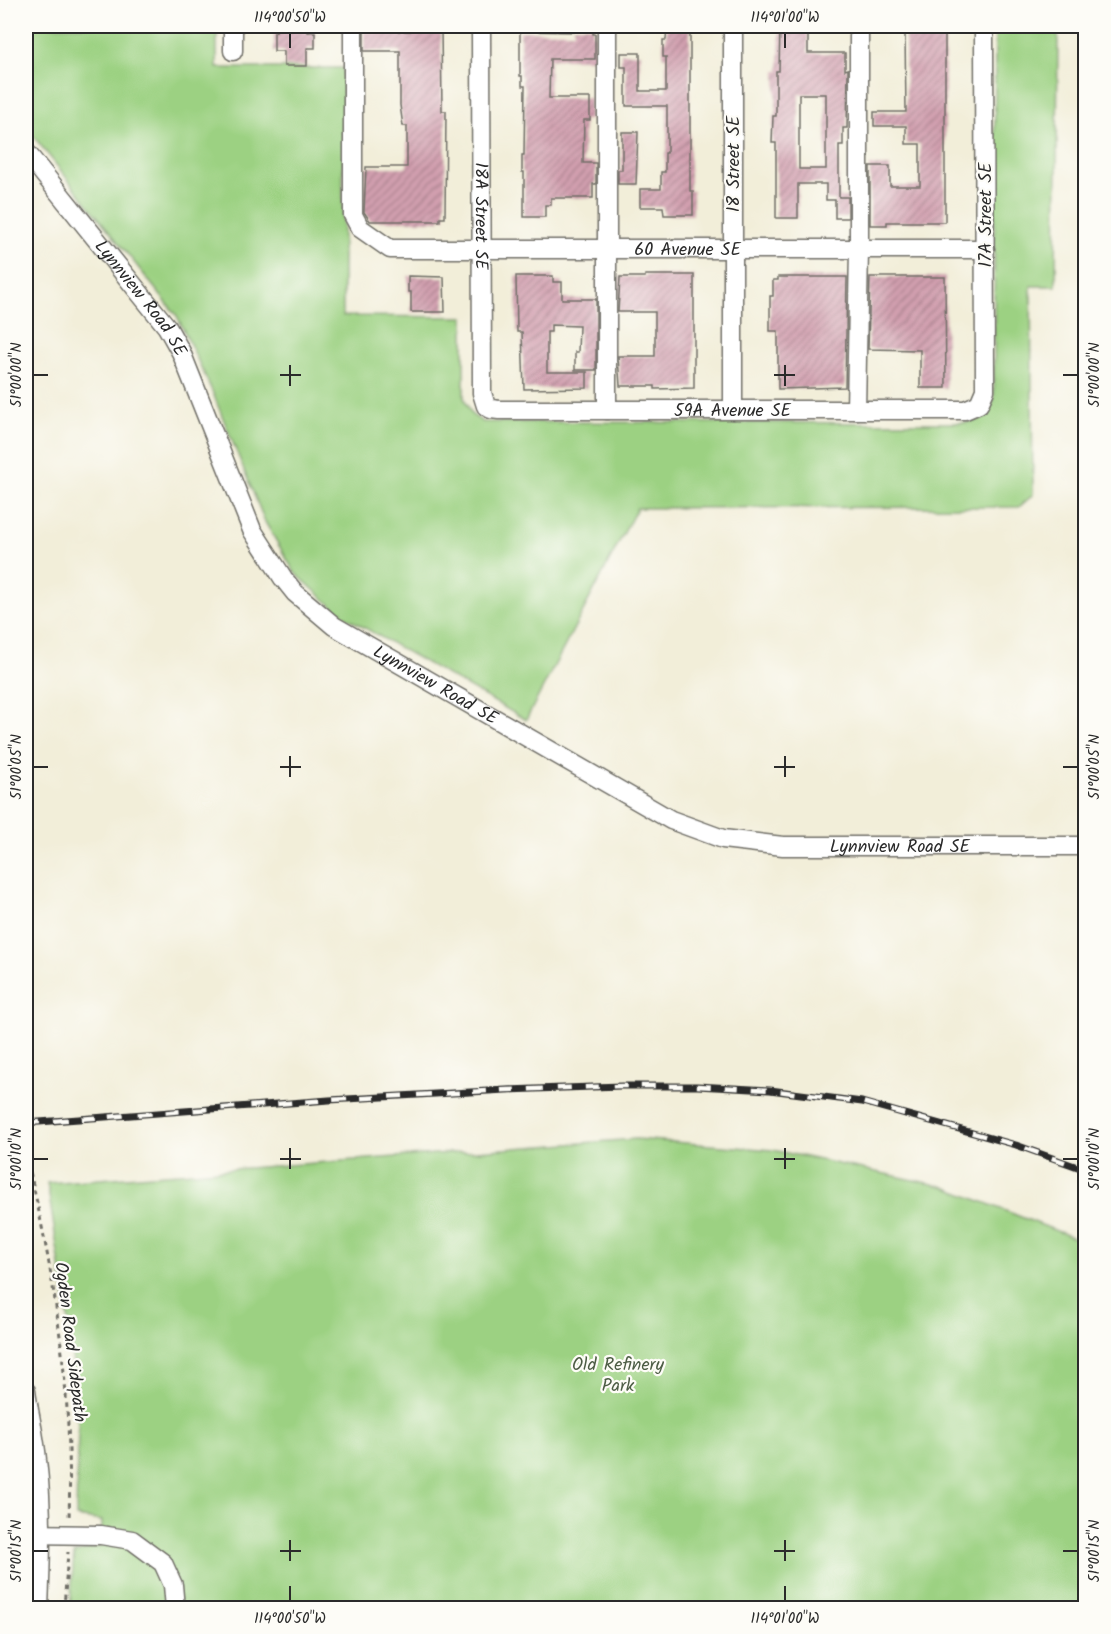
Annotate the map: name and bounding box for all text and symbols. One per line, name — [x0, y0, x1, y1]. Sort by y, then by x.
text: 114°00'50"W — [254, 6, 326, 30]
text: 114°01'00"W — [751, 6, 820, 30]
street label: 18 Street SE — [720, 115, 749, 212]
street label: 18A Street SE — [465, 162, 495, 270]
street label: 17A Street SE — [972, 162, 1001, 268]
street label: Lynnview Road SE — [86, 234, 194, 363]
street label: 60 Avenue SE — [634, 236, 741, 265]
text: 51°00'00"N — [5, 342, 29, 408]
text: 51°00'00"N — [1083, 342, 1107, 408]
street label: 59A Avenue SE — [674, 397, 791, 426]
street label: Lynnview Road SE — [367, 638, 504, 734]
text: 51°00'05"N — [5, 734, 29, 800]
text: 51°00'05"N — [1083, 734, 1107, 800]
street label: Lynnview Road SE — [830, 833, 971, 862]
text: 51°00'10"N — [5, 1128, 29, 1190]
text: 51°00'10"N — [1083, 1128, 1107, 1190]
street label: Ogden Road Sidepath — [45, 1260, 94, 1424]
park label: Old Refinery Park — [572, 1351, 664, 1401]
text: 51°00'15"N — [5, 1520, 29, 1582]
text: 51°00'15"N — [1083, 1520, 1107, 1582]
text: 114°00'50"W — [254, 1607, 326, 1631]
text: 114°01'00"W — [751, 1607, 820, 1631]

